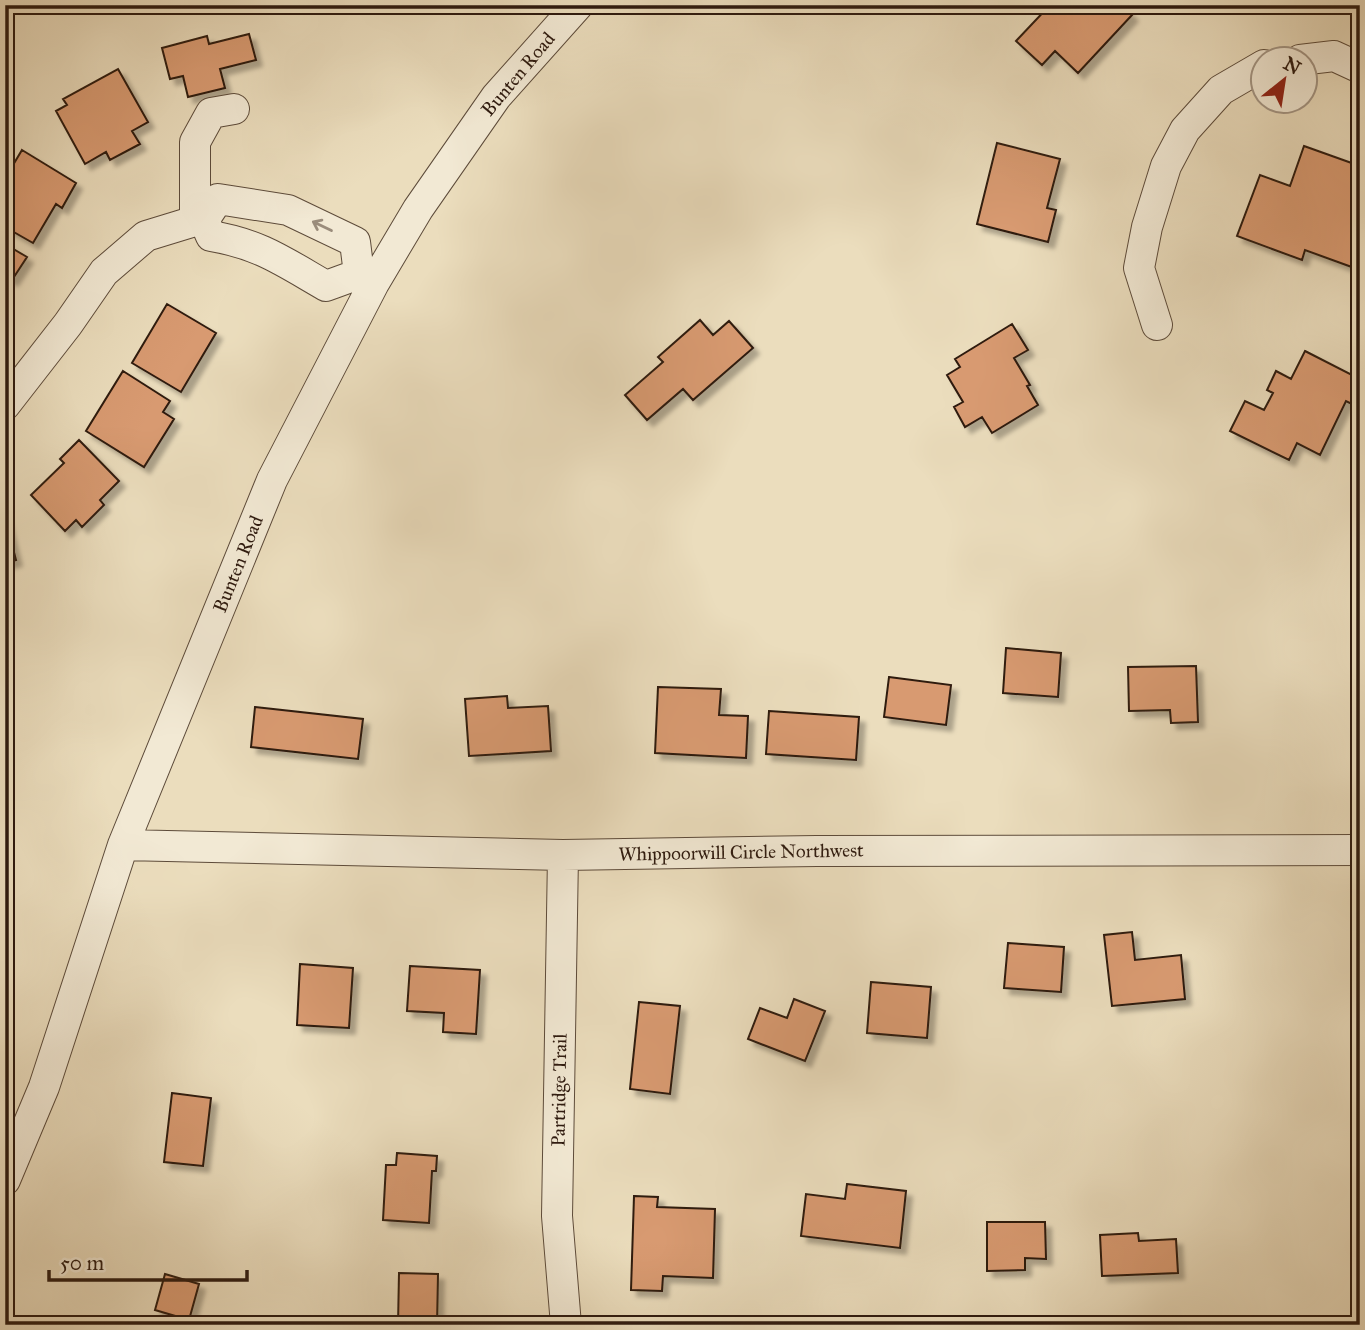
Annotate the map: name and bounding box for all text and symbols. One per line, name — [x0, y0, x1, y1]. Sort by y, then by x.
street label: Bunten Road — [476, 27, 560, 121]
north arrow — [1250, 46, 1320, 116]
text: N — [1280, 52, 1305, 80]
one-way arrow — [312, 219, 333, 233]
street label: Bunten Road — [208, 512, 268, 616]
street label: Whippoorwill Circle Northwest — [618, 838, 864, 866]
street label: Partridge Trail — [547, 1032, 573, 1147]
scale bar — [49, 1239, 247, 1283]
text: 50 m — [60, 1250, 105, 1276]

